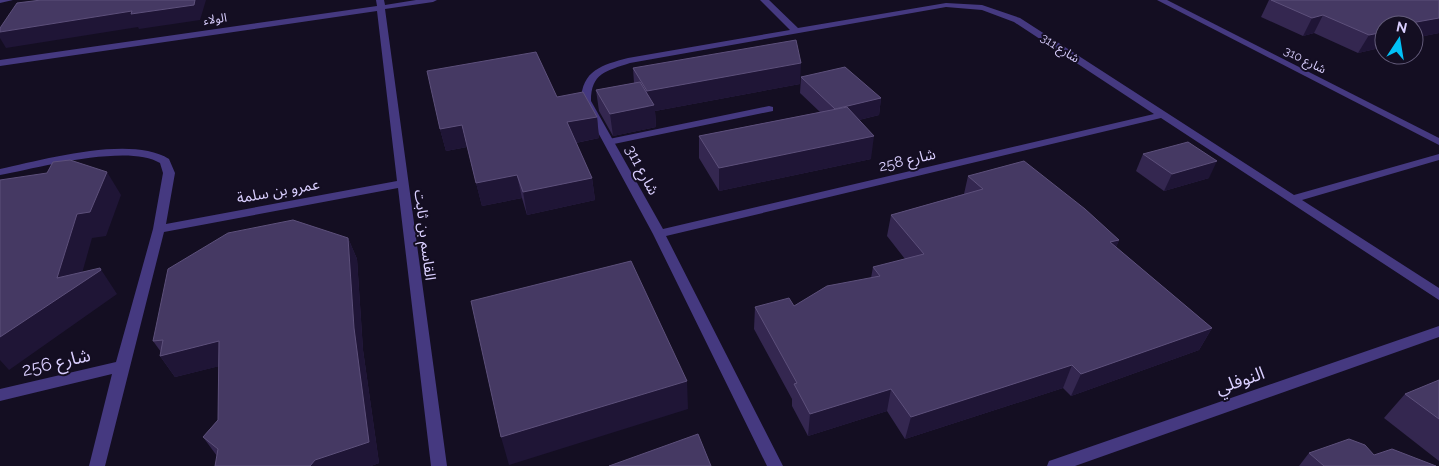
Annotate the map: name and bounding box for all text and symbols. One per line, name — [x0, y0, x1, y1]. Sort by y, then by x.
street label: الولاء — [202, 10, 228, 28]
north arrow — [1374, 15, 1424, 65]
text: N — [1395, 18, 1409, 36]
street label: شارع 311 — [1037, 30, 1082, 67]
street label: شارع 310 — [1281, 43, 1328, 78]
street label: شارع 311 — [619, 142, 663, 200]
street label: شارع 258 — [877, 145, 938, 178]
street label: عمرو بن سلمة — [235, 175, 321, 207]
street label: القاسم بن ثابت — [409, 189, 440, 282]
street label: شارع 256 — [20, 344, 93, 384]
street label: النوفلي — [1213, 362, 1268, 401]

